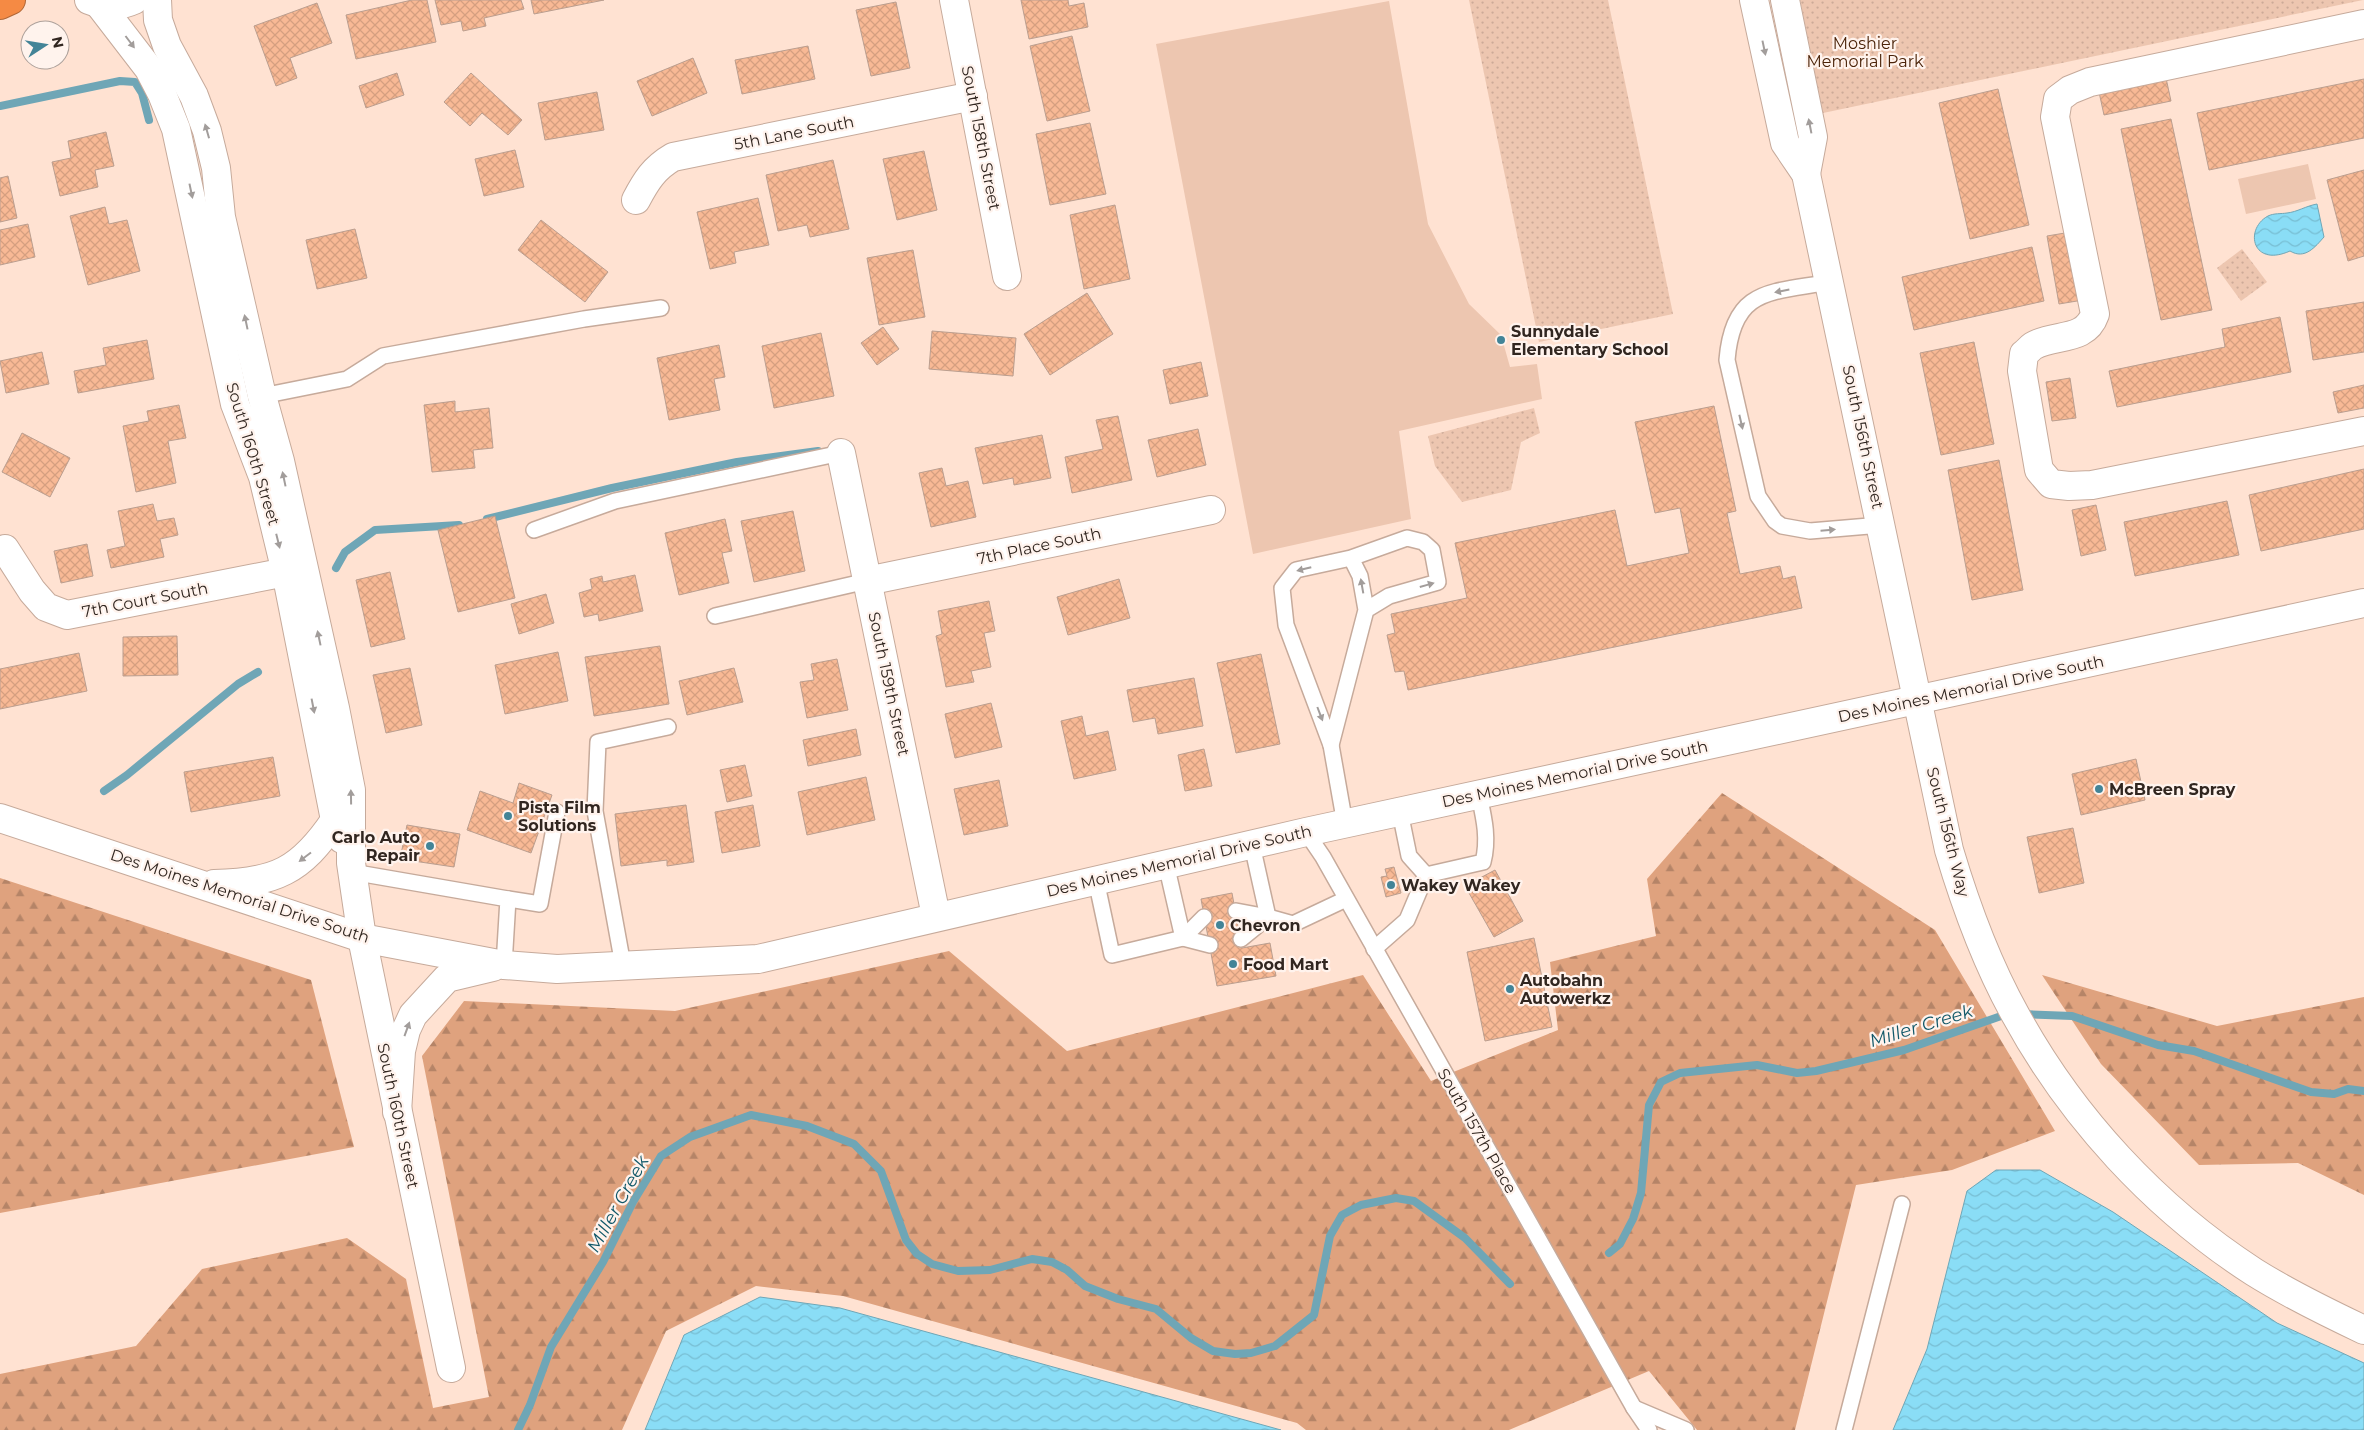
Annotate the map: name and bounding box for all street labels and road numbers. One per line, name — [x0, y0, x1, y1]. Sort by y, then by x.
street label: South 158th Street — [958, 64, 1004, 212]
street label: 5th Lane South — [732, 112, 856, 154]
street label: South 156th Street — [1838, 363, 1888, 511]
street label: South 160th Street — [222, 380, 284, 528]
street label: 7th Place South — [975, 524, 1103, 568]
street label: 7th Court South — [80, 578, 210, 622]
street label: South 159th Street — [864, 610, 914, 758]
street label: Des Moines Memorial Drive South — [1836, 651, 2106, 727]
street label: Des Moines Memorial Drive South — [1440, 736, 1710, 812]
street label: South 156th Way — [1923, 765, 1973, 899]
street label: Des Moines Memorial Drive South — [1045, 821, 1313, 901]
street label: Des Moines Memorial Drive South — [108, 845, 372, 947]
street label: South 160th Street — [373, 1042, 423, 1191]
street label: South 157th Place — [1433, 1065, 1521, 1197]

